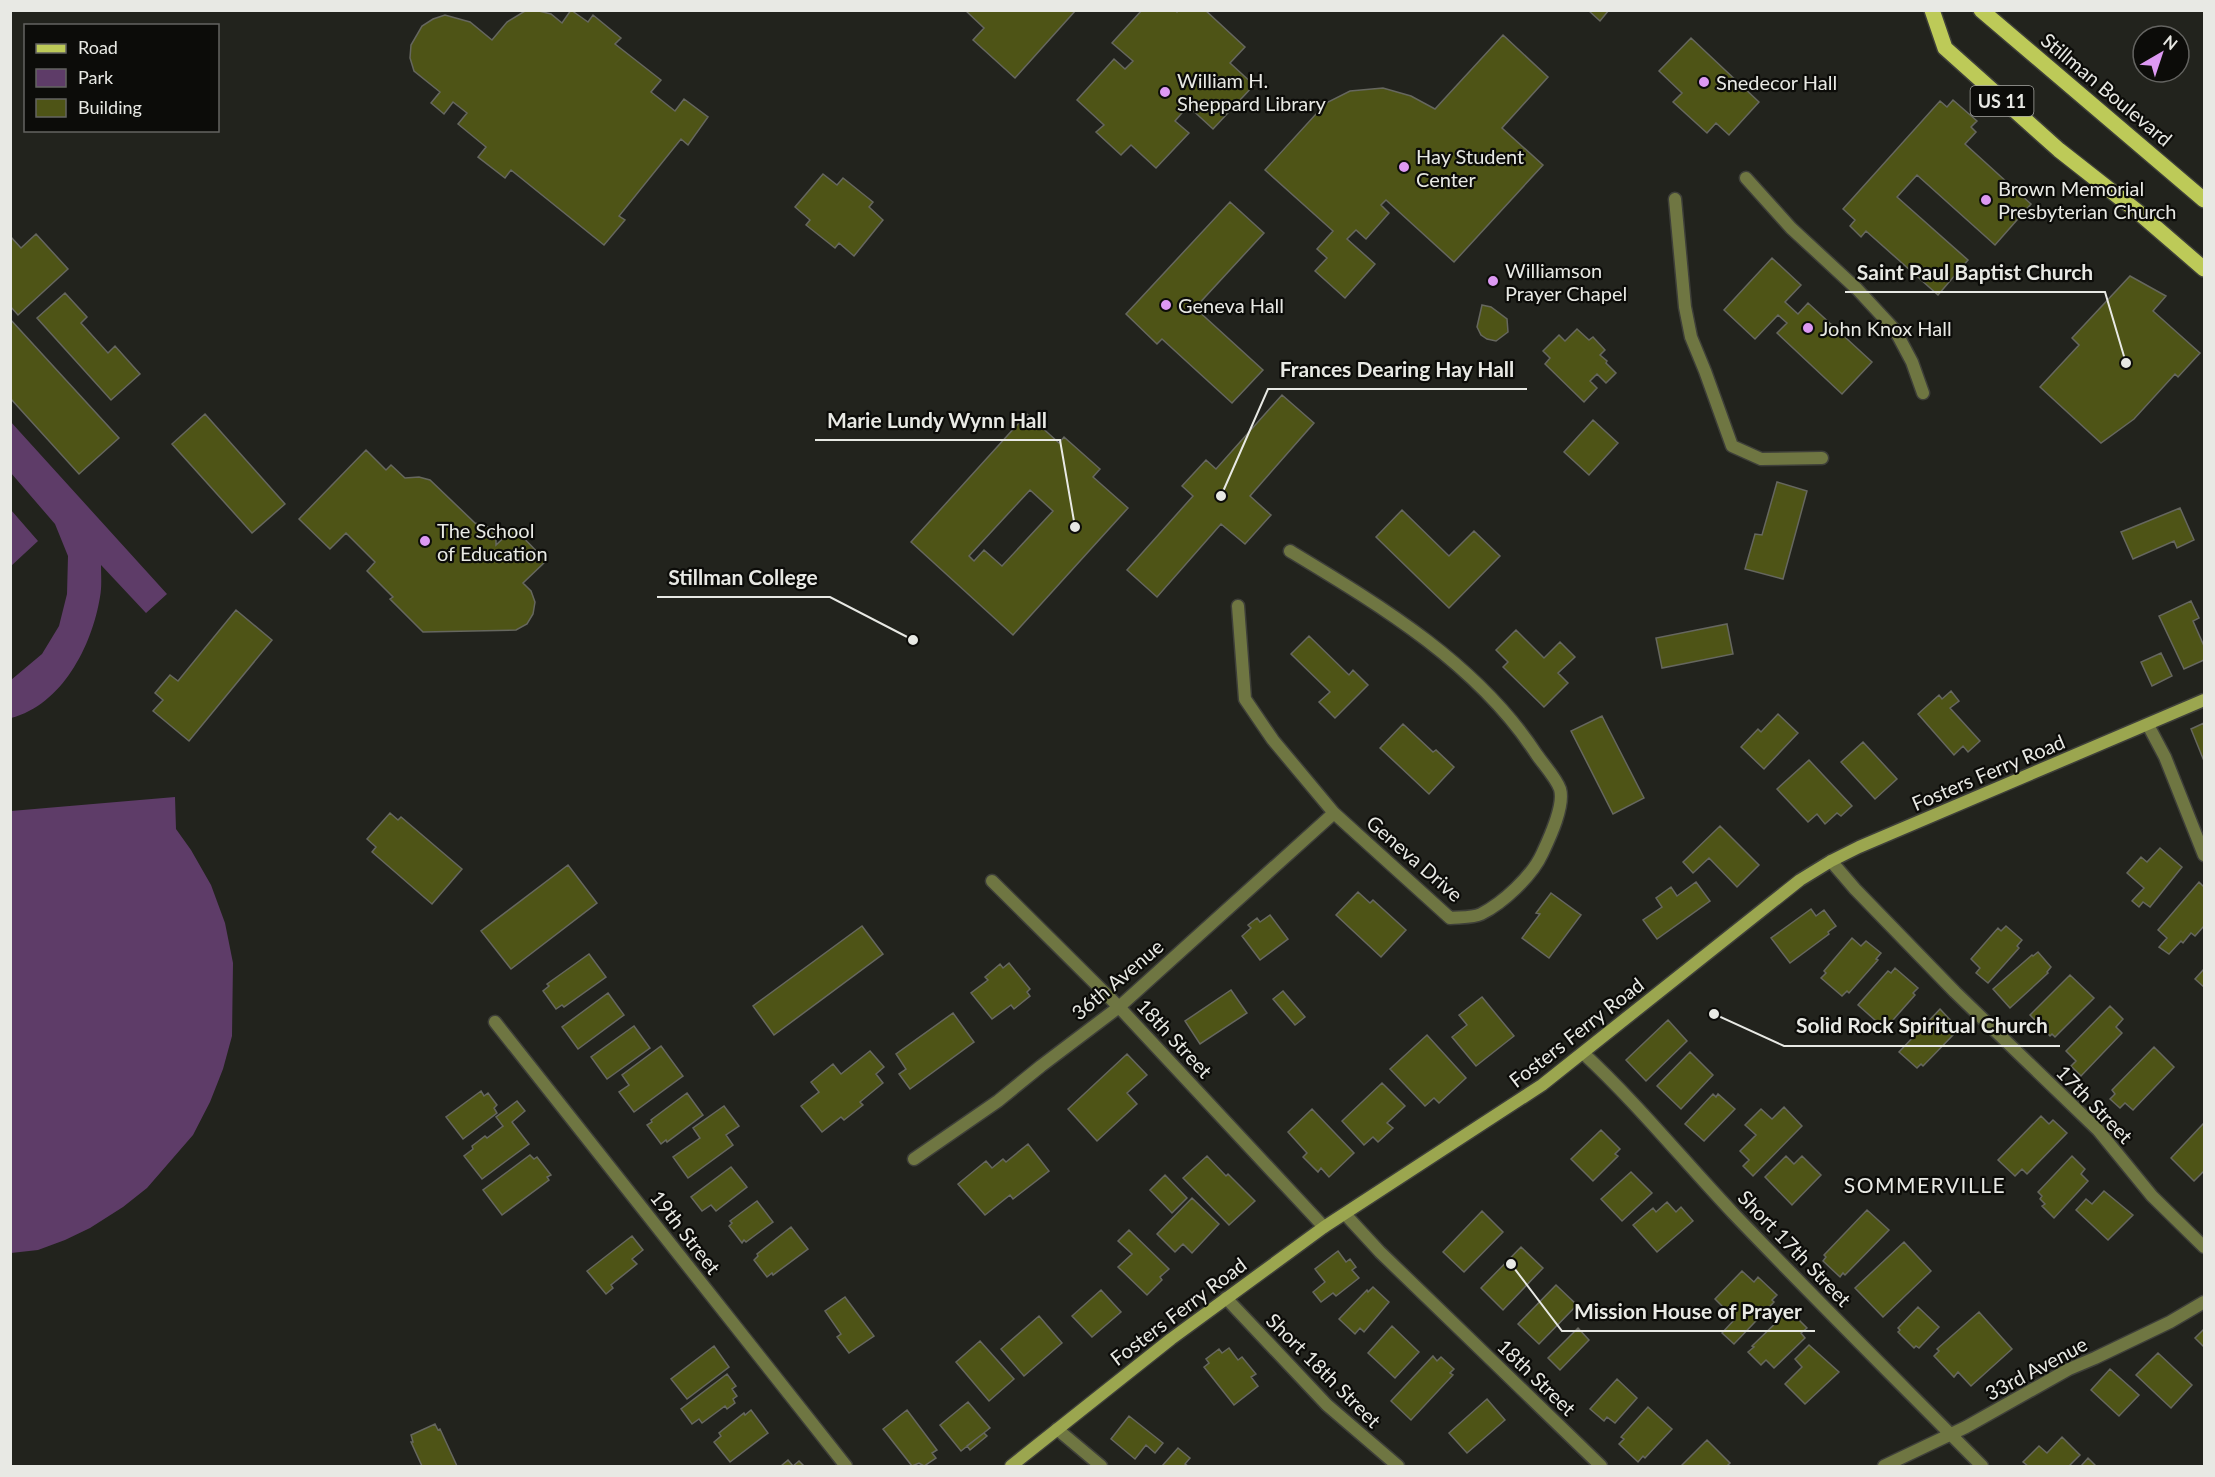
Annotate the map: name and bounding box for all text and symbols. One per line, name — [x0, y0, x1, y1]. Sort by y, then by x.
legend — [24, 24, 219, 132]
north arrow — [2131, 24, 2191, 84]
street label: Stillman Boulevard — [2037, 27, 2177, 151]
text: N — [2160, 31, 2182, 53]
text: Road — [78, 36, 118, 58]
text: Park — [78, 66, 114, 88]
place label: William H. Sheppard Library — [1177, 68, 1327, 115]
place label: Snedecor Hall — [1716, 70, 1837, 94]
marker: Snedecor Hall — [1697, 75, 1711, 89]
marker: William H. Sheppard Library — [1158, 85, 1172, 99]
road number: US 11 — [1970, 86, 2034, 116]
text: Building — [78, 96, 142, 118]
place label: Hay Student Center — [1416, 144, 1524, 191]
marker: Hay Student Center — [1397, 160, 1411, 174]
place label: Brown Memorial Presbyterian Church — [1998, 176, 2176, 223]
marker: Brown Memorial Presbyterian Church — [1979, 193, 1993, 207]
callout: Saint Paul Baptist Church — [1845, 253, 2105, 292]
place label: Williamson Prayer Chapel — [1505, 258, 1627, 305]
text: Saint Paul Baptist Church — [1857, 259, 2093, 284]
marker: Williamson Prayer Chapel — [1486, 274, 1500, 288]
place label: Geneva Hall — [1178, 293, 1284, 317]
marker: Geneva Hall — [1159, 298, 1173, 312]
place label: John Knox Hall — [1820, 316, 1952, 340]
marker: John Knox Hall — [1801, 321, 1815, 335]
callout: Frances Dearing Hay Hall — [1268, 350, 1527, 389]
text: Frances Dearing Hay Hall — [1280, 356, 1514, 381]
callout: Marie Lundy Wynn Hall — [815, 401, 1060, 440]
text: Marie Lundy Wynn Hall — [827, 407, 1047, 432]
place label: The School of Education — [437, 518, 548, 565]
marker: The School of Education — [418, 534, 432, 548]
callout: Stillman College — [657, 558, 830, 597]
text: Stillman College — [668, 564, 818, 589]
street label: Fosters Ferry Road — [1908, 729, 2068, 815]
street label: Geneva Drive — [1362, 810, 1468, 906]
street label: 36th Avenue — [1066, 934, 1168, 1024]
street label: Fosters Ferry Road — [1504, 972, 1648, 1092]
street label: 18th Street — [1132, 993, 1218, 1083]
callout: Solid Rock Spiritual Church — [1784, 1007, 2060, 1046]
text: Solid Rock Spiritual Church — [1796, 1012, 2048, 1037]
street label: 17th Street — [2052, 1060, 2138, 1148]
district label: SOMMERVILLE — [1844, 1172, 2006, 1197]
street label: 19th Street — [646, 1185, 726, 1279]
street label: Short 17th Street — [1734, 1185, 1856, 1311]
street label: Fosters Ferry Road — [1105, 1252, 1251, 1370]
callout: Mission House of Prayer — [1562, 1292, 1815, 1331]
text: Mission House of Prayer — [1574, 1298, 1802, 1323]
street label: Short 18th Street — [1262, 1308, 1386, 1432]
street label: 33rd Avenue — [1981, 1331, 2091, 1405]
street label: 18th Street — [1493, 1334, 1581, 1420]

